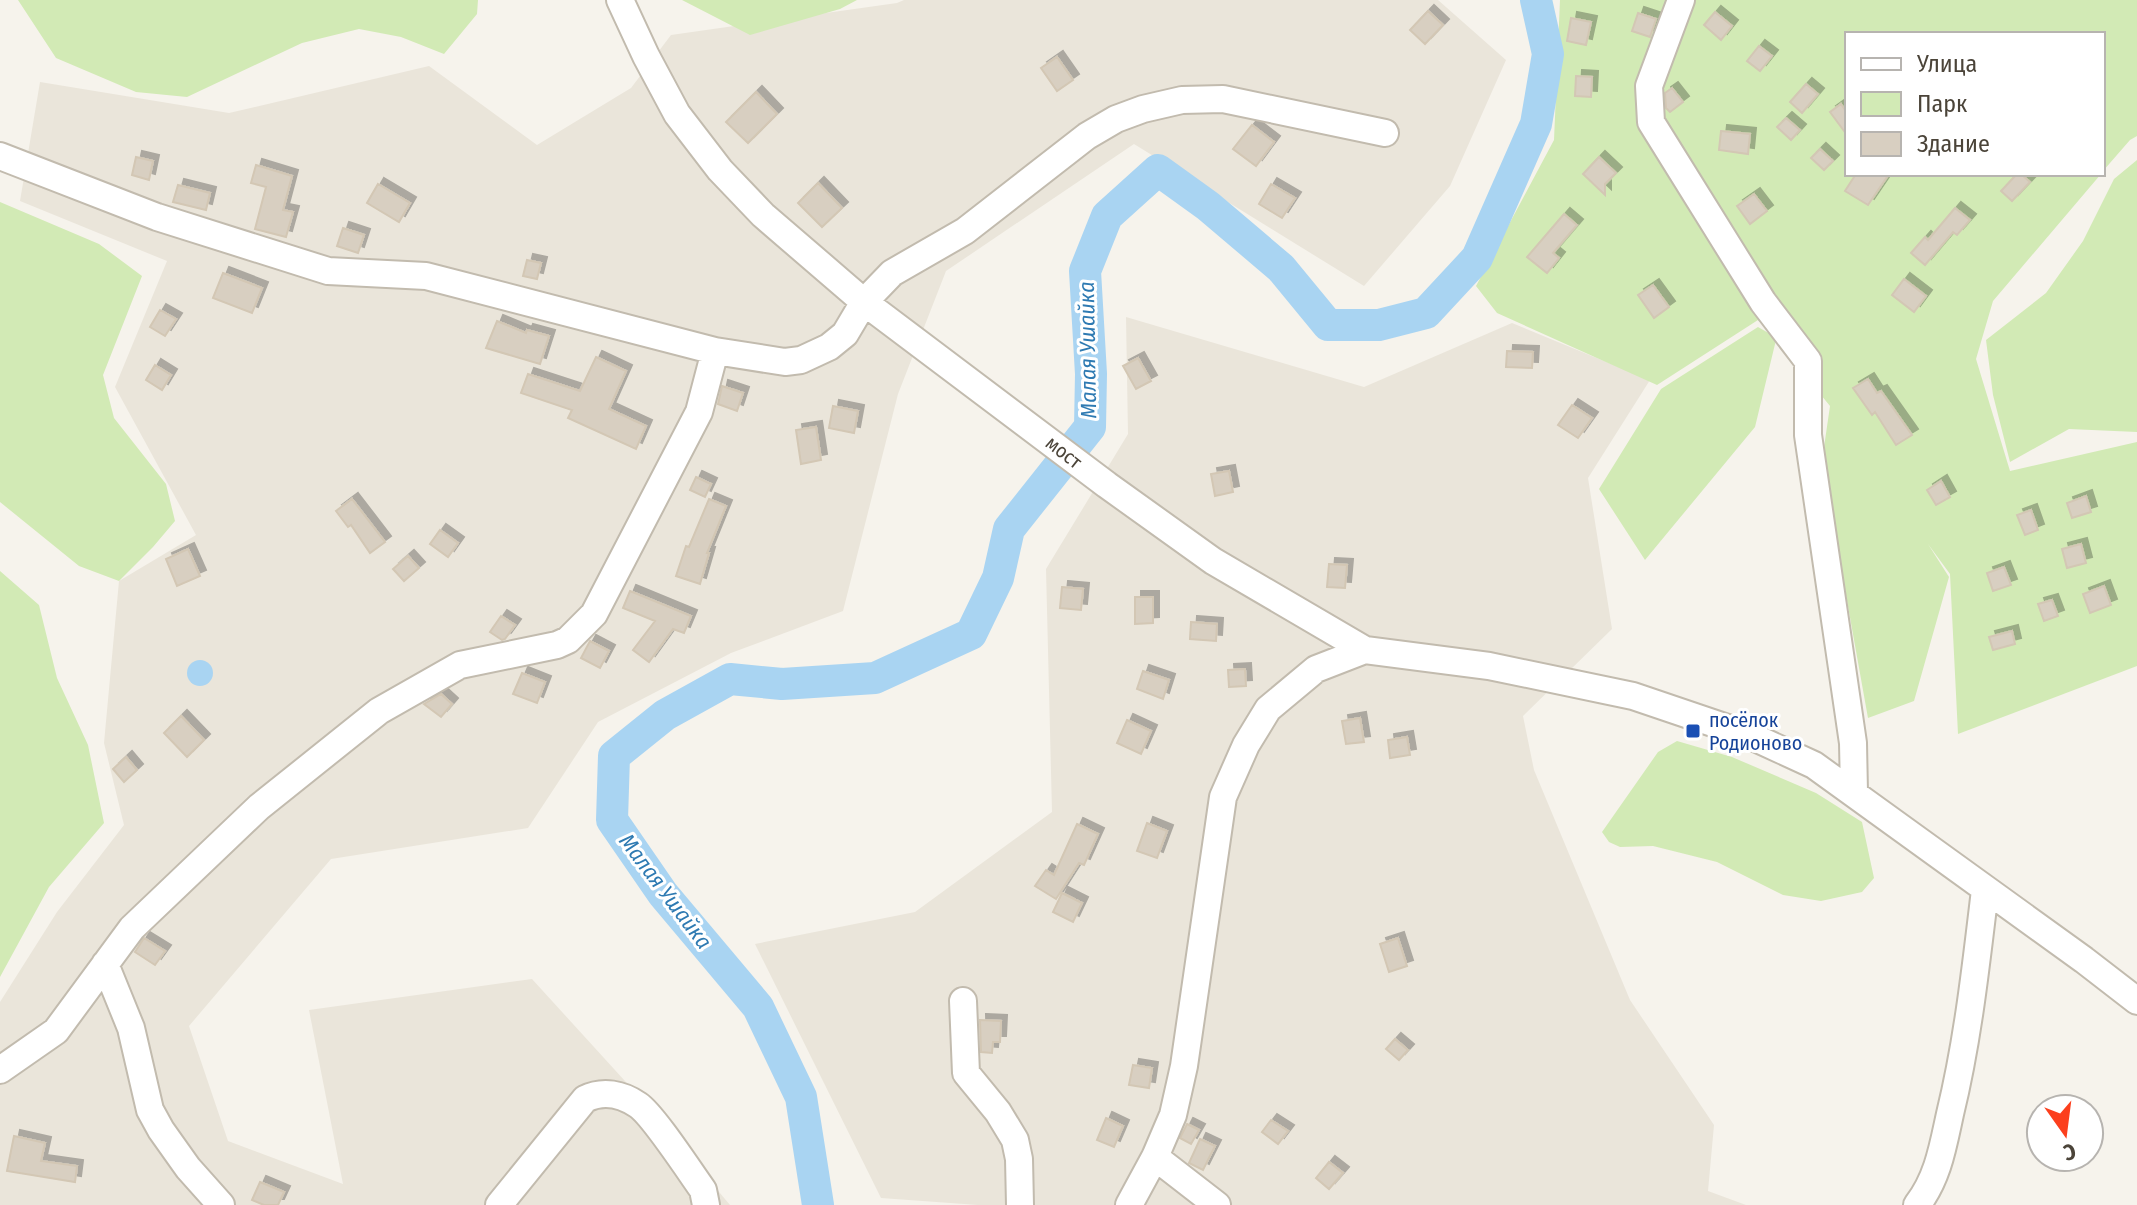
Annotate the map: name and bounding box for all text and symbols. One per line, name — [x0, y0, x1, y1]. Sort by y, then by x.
legend — [1845, 32, 2105, 176]
text: Улица — [1916, 50, 1977, 78]
text: Парк — [1917, 90, 1968, 118]
text: Здание — [1917, 130, 1990, 158]
water label: Малая Ушайка — [1073, 281, 1102, 419]
street label: мост — [1041, 430, 1088, 474]
place label: посёлок Родионово — [1709, 708, 1802, 755]
marker: посёлок Родионово — [1684, 722, 1702, 740]
water label: Малая Ушайка — [614, 828, 718, 954]
north arrow — [2025, 1093, 2105, 1173]
text: С — [2060, 1137, 2079, 1167]

